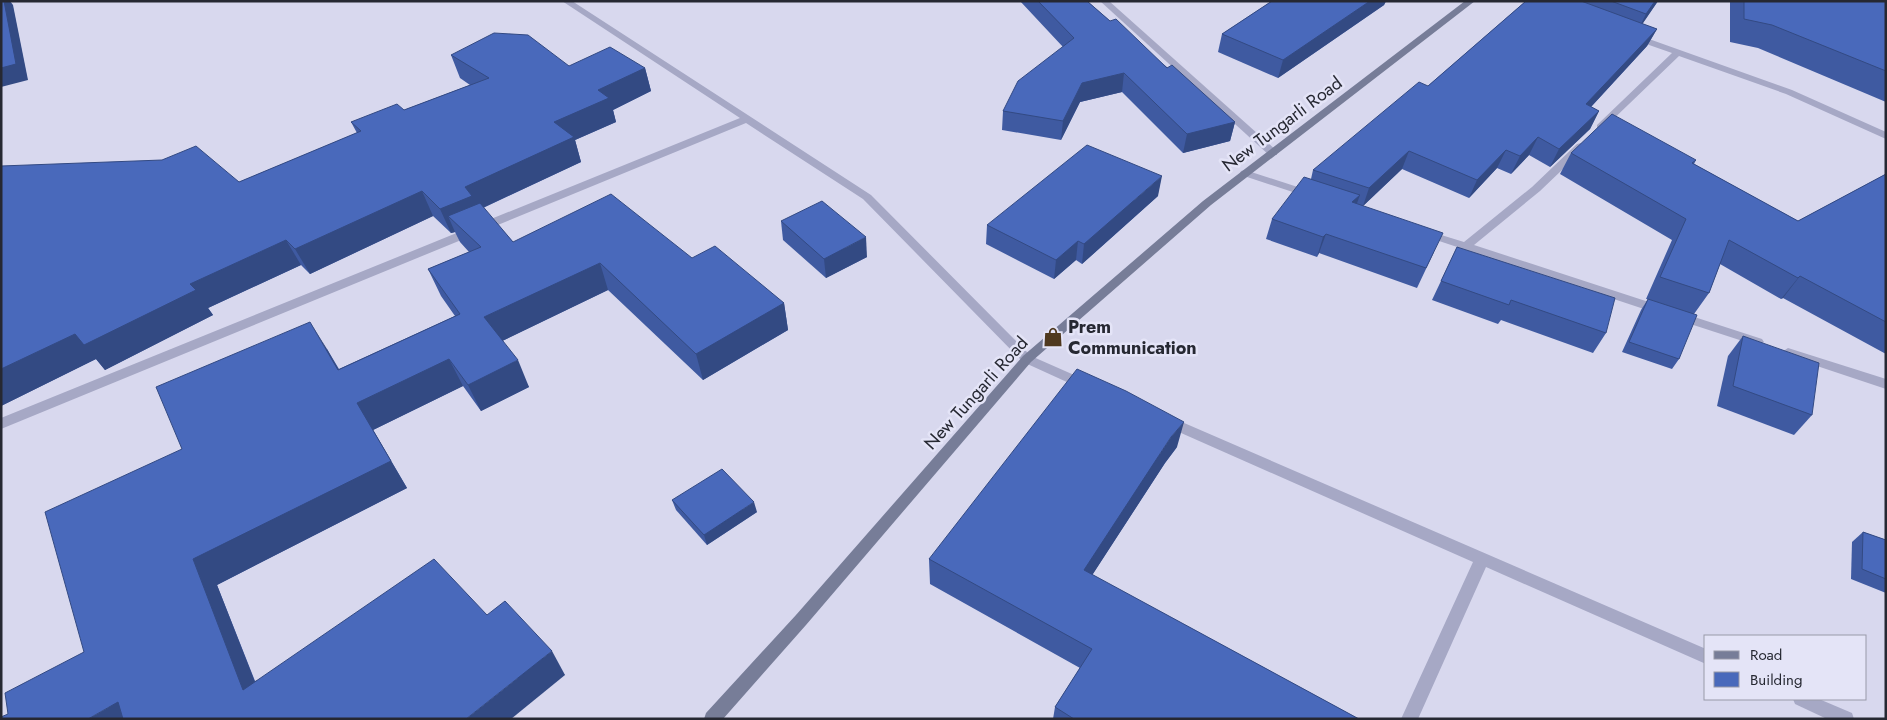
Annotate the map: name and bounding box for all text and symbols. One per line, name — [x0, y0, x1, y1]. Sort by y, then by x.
street label: New Tungarli Road — [1216, 70, 1348, 178]
place label: Prem Communication — [1068, 314, 1197, 361]
shop icon: Prem Communication — [1042, 326, 1064, 348]
street label: New Tungarli Road — [918, 331, 1034, 455]
legend — [1704, 635, 1867, 700]
text: Road — [1750, 644, 1782, 666]
text: Building — [1750, 669, 1802, 691]

